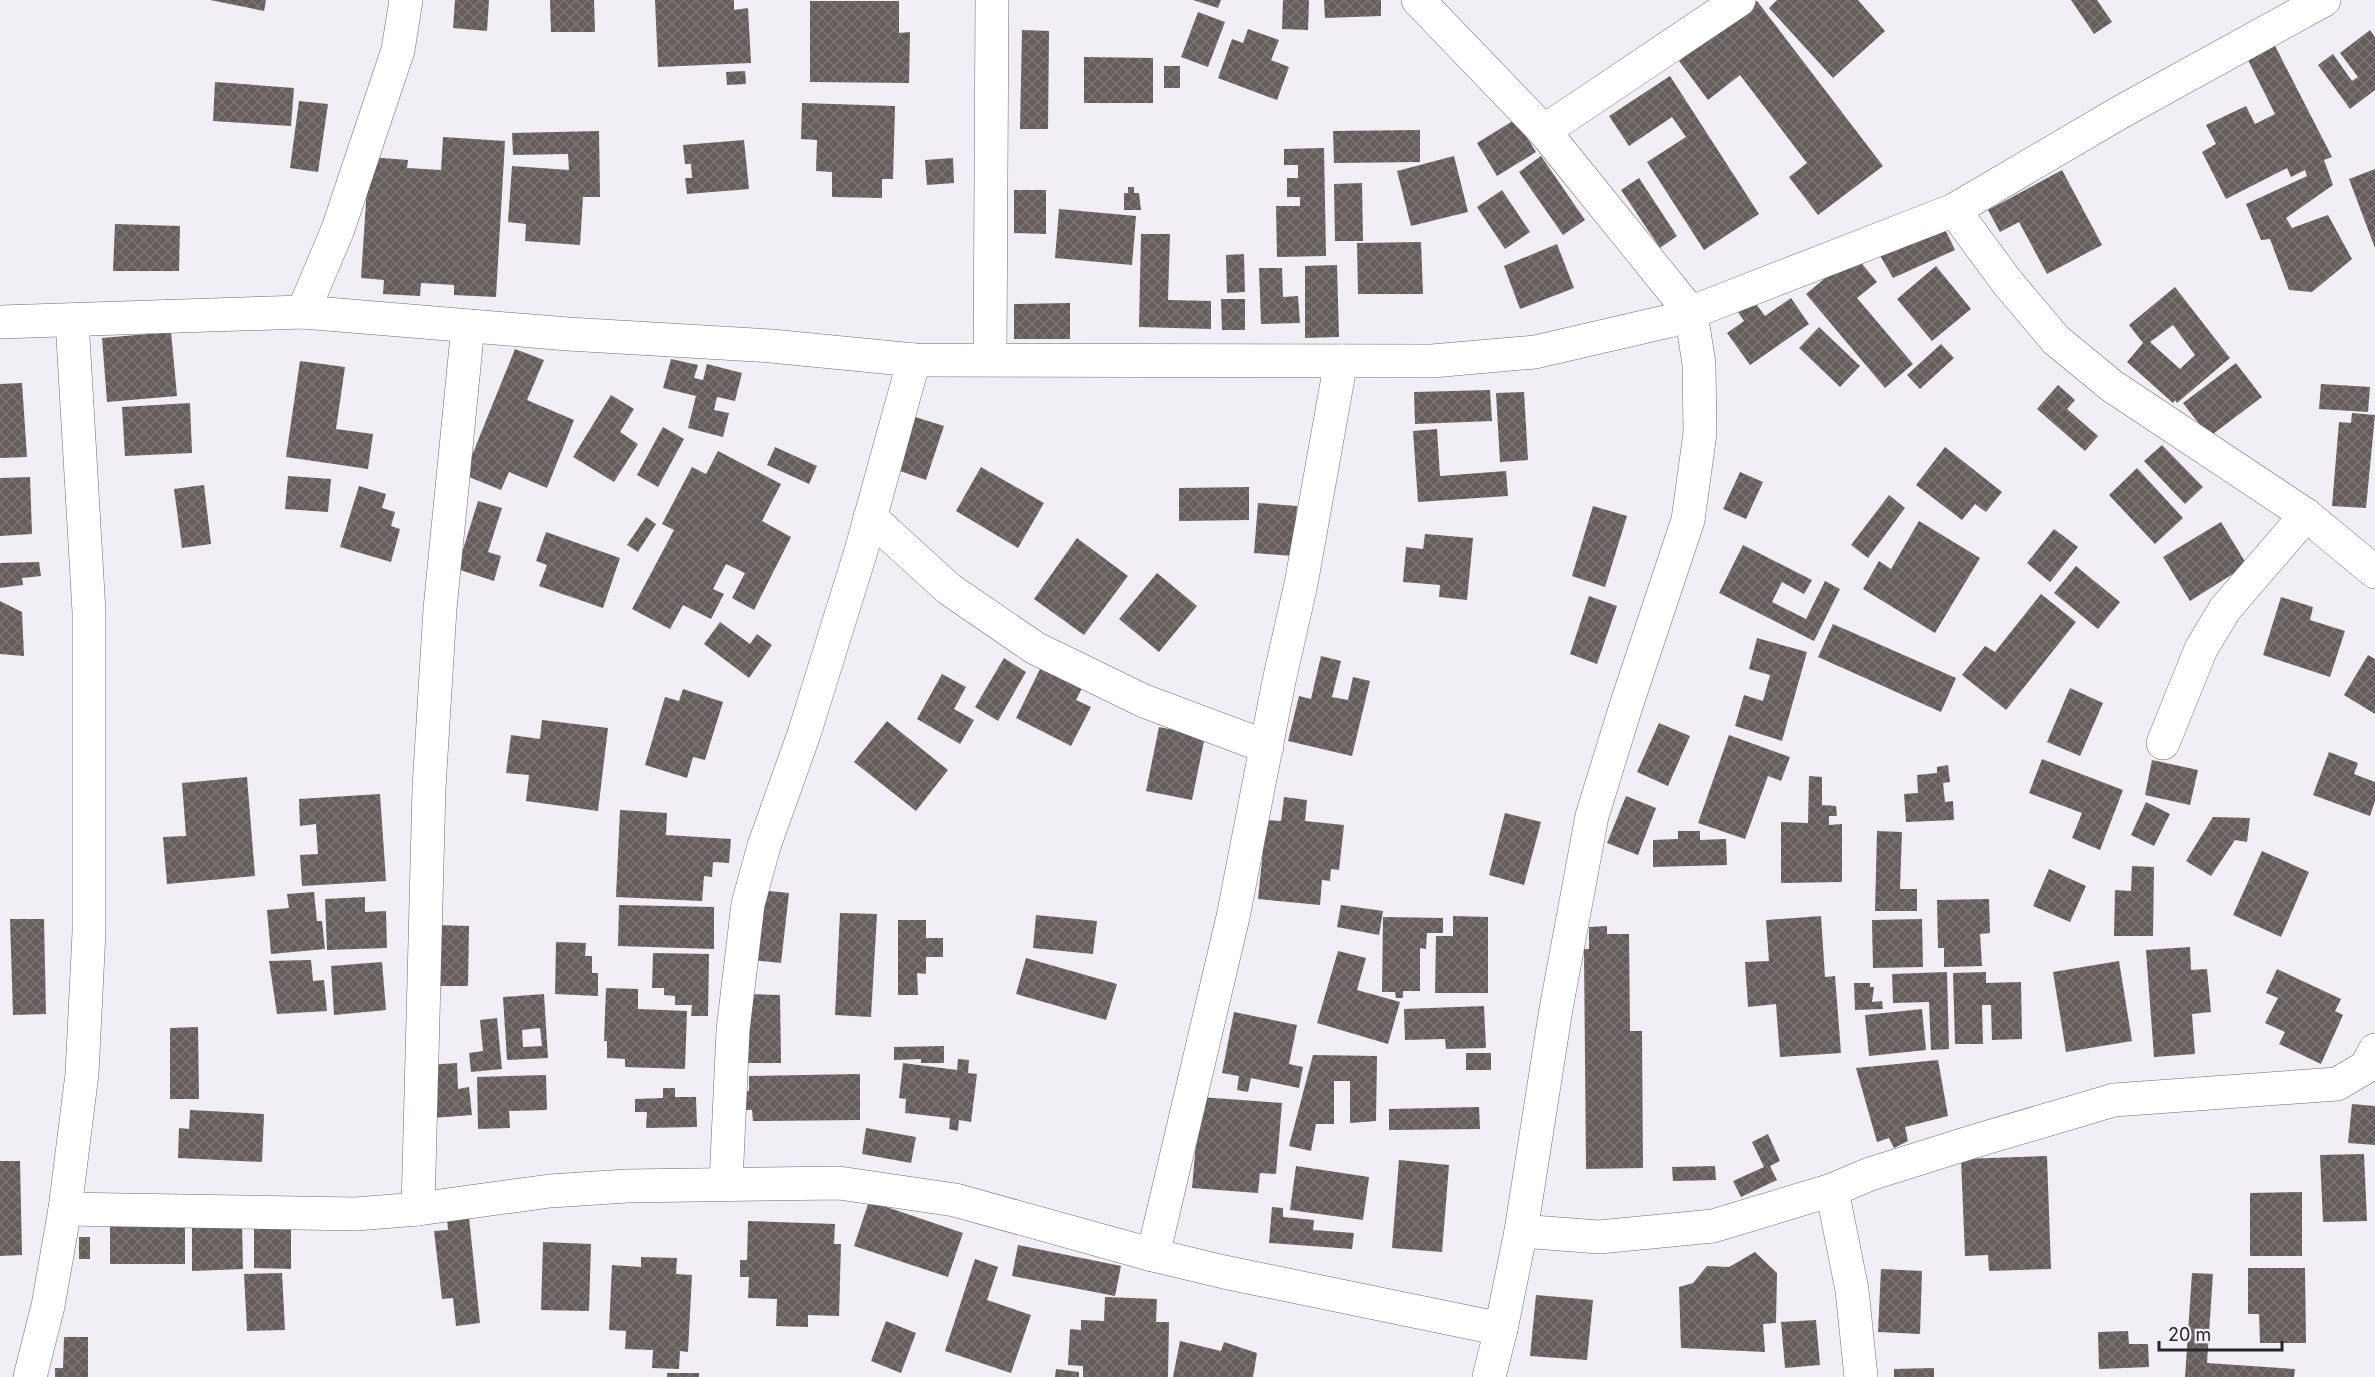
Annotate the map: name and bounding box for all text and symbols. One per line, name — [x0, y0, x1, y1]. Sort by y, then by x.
scale bar — [2159, 1314, 2282, 1352]
text: 20 m — [2168, 1324, 2211, 1345]

